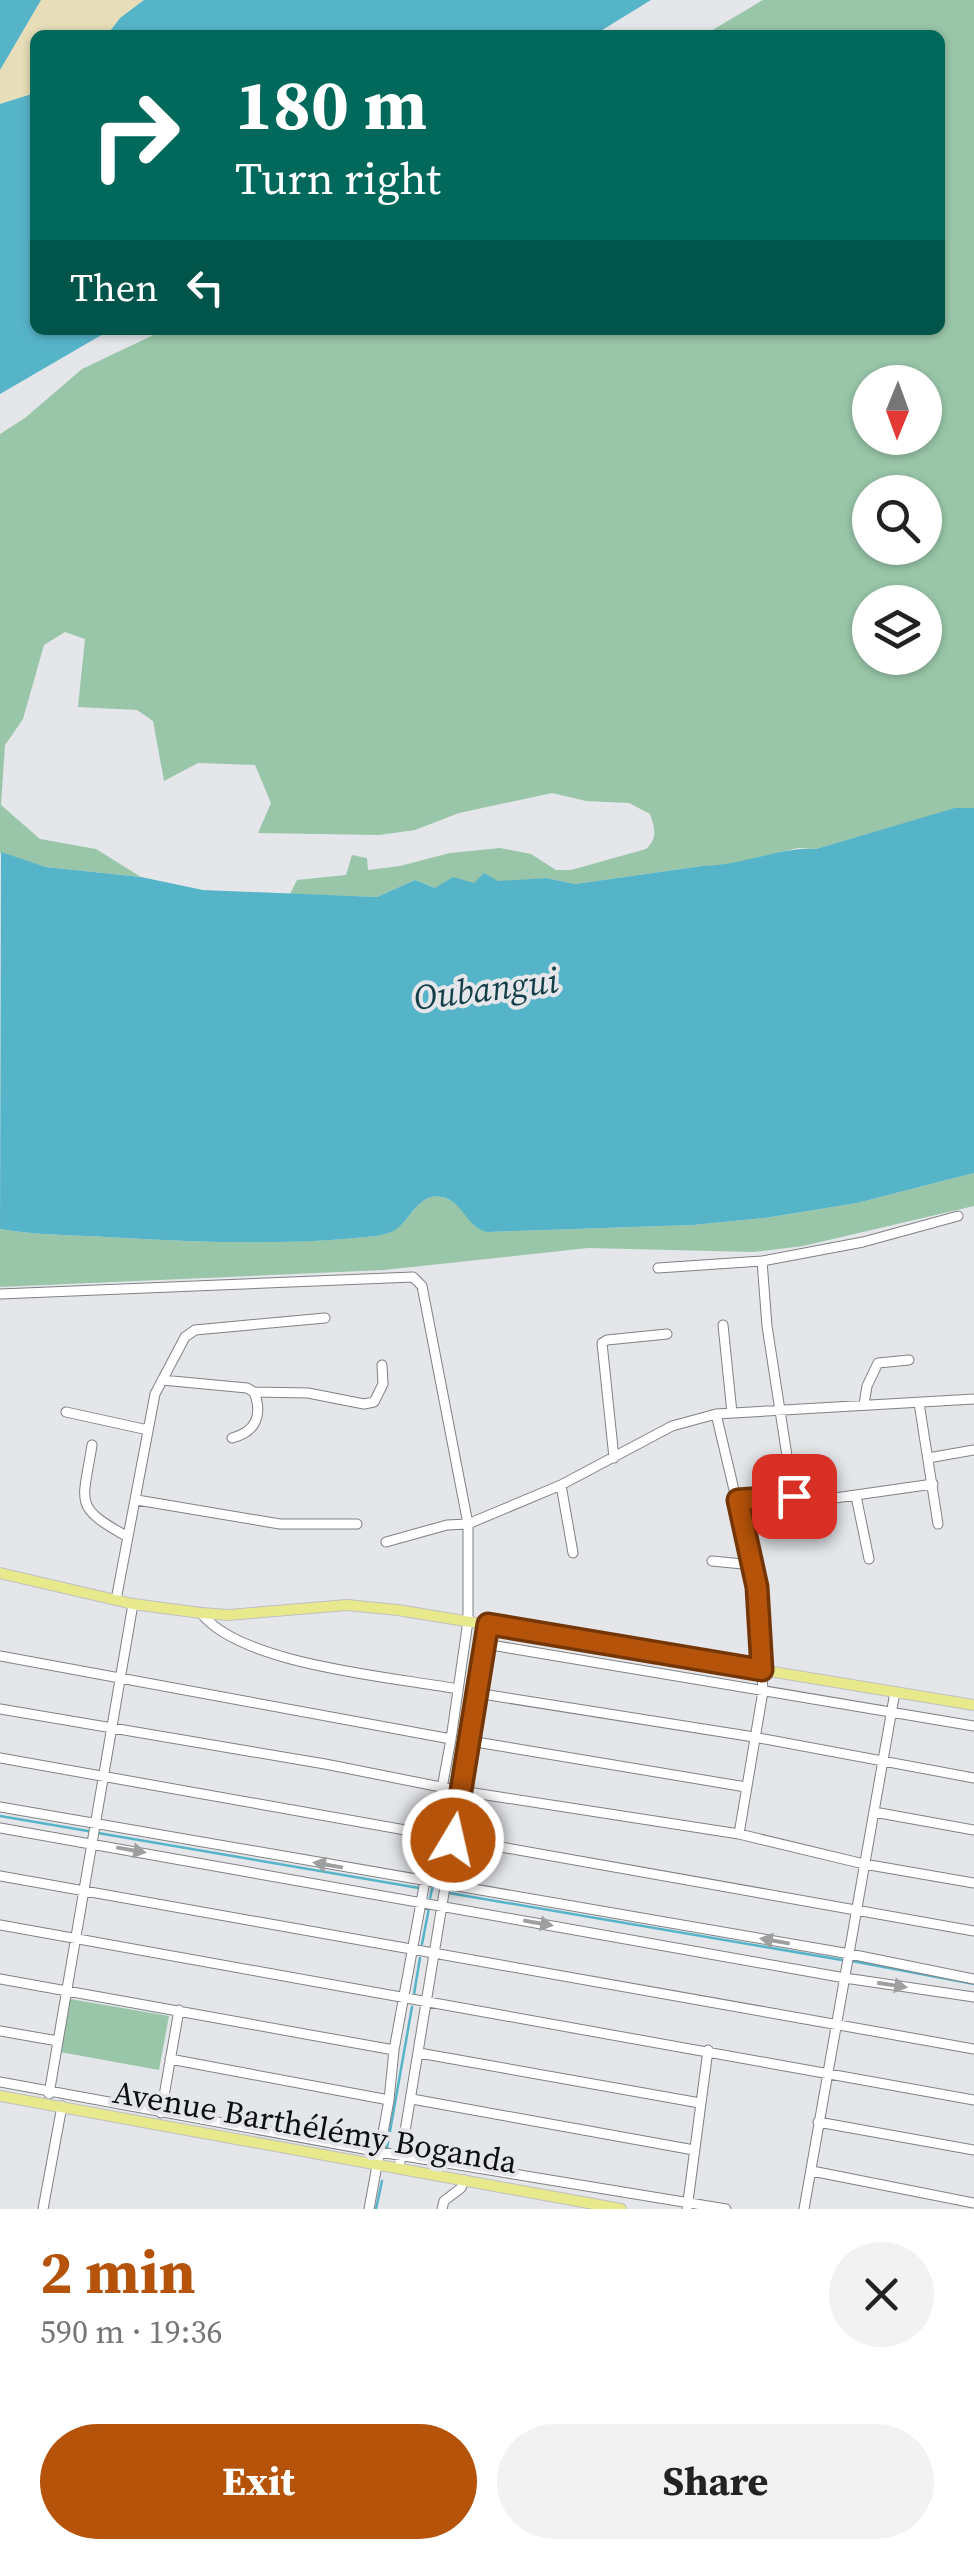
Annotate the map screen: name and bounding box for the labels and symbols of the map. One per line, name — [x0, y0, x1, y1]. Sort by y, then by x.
north arrow — [852, 365, 942, 455]
water label: Oubangui — [411, 956, 561, 1022]
pin — [752, 1454, 837, 1539]
position arrow — [401, 1788, 505, 1892]
one-way arrow — [115, 1843, 147, 1858]
one-way arrow — [312, 1857, 344, 1872]
one-way arrow — [522, 1916, 554, 1931]
one-way arrow — [759, 1933, 790, 1948]
one-way arrow — [877, 1978, 909, 1993]
street label: Avenue Barthélémy Boganda — [110, 2070, 521, 2184]

